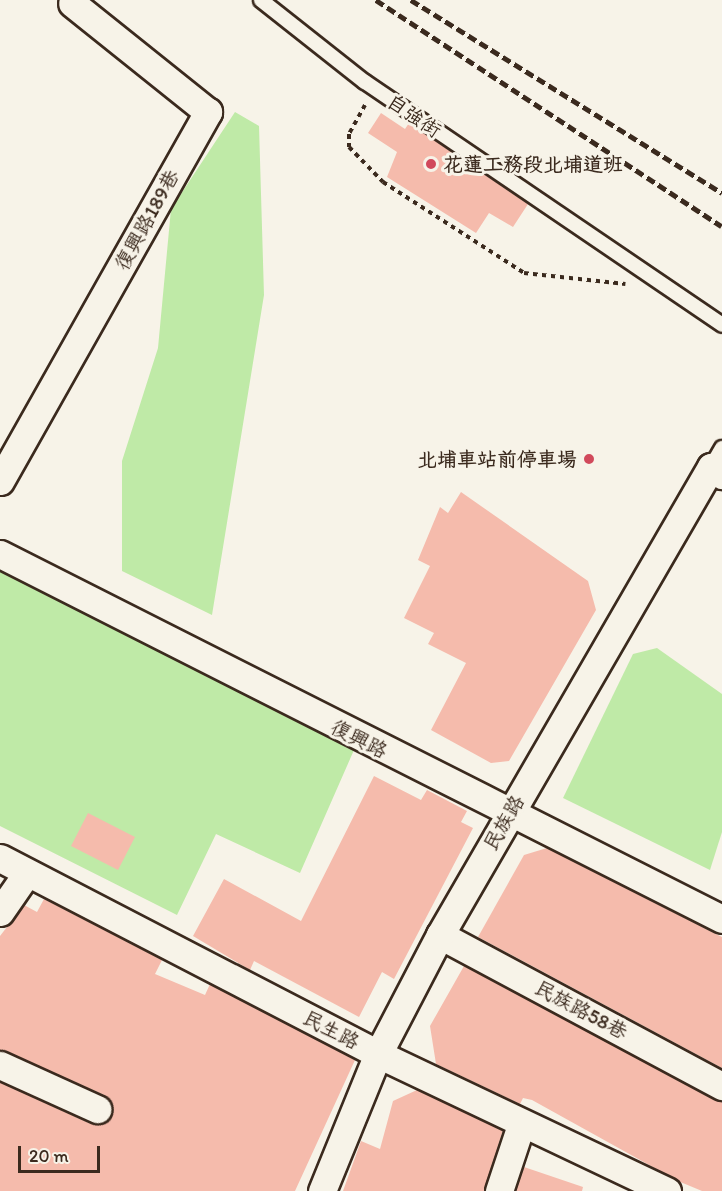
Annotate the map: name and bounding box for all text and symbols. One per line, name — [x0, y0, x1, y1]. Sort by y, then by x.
street label: 自強街 — [382, 89, 446, 143]
place label: 花蓮工務段北埔道班 — [443, 152, 623, 176]
marker: 花蓮工務段北埔道班 — [424, 157, 438, 171]
street label: 復興路189巷 — [110, 166, 184, 274]
place label: 北埔車站前停車場 — [417, 447, 577, 471]
marker: 北埔車站前停車場 — [582, 452, 596, 466]
street label: 復興路 — [327, 715, 391, 763]
street label: 民族路 — [479, 791, 529, 855]
street label: 民族路58巷 — [531, 976, 631, 1044]
street label: 民生路 — [299, 1006, 363, 1054]
scale bar — [21, 1134, 104, 1172]
text: 20 m — [29, 1145, 69, 1167]

